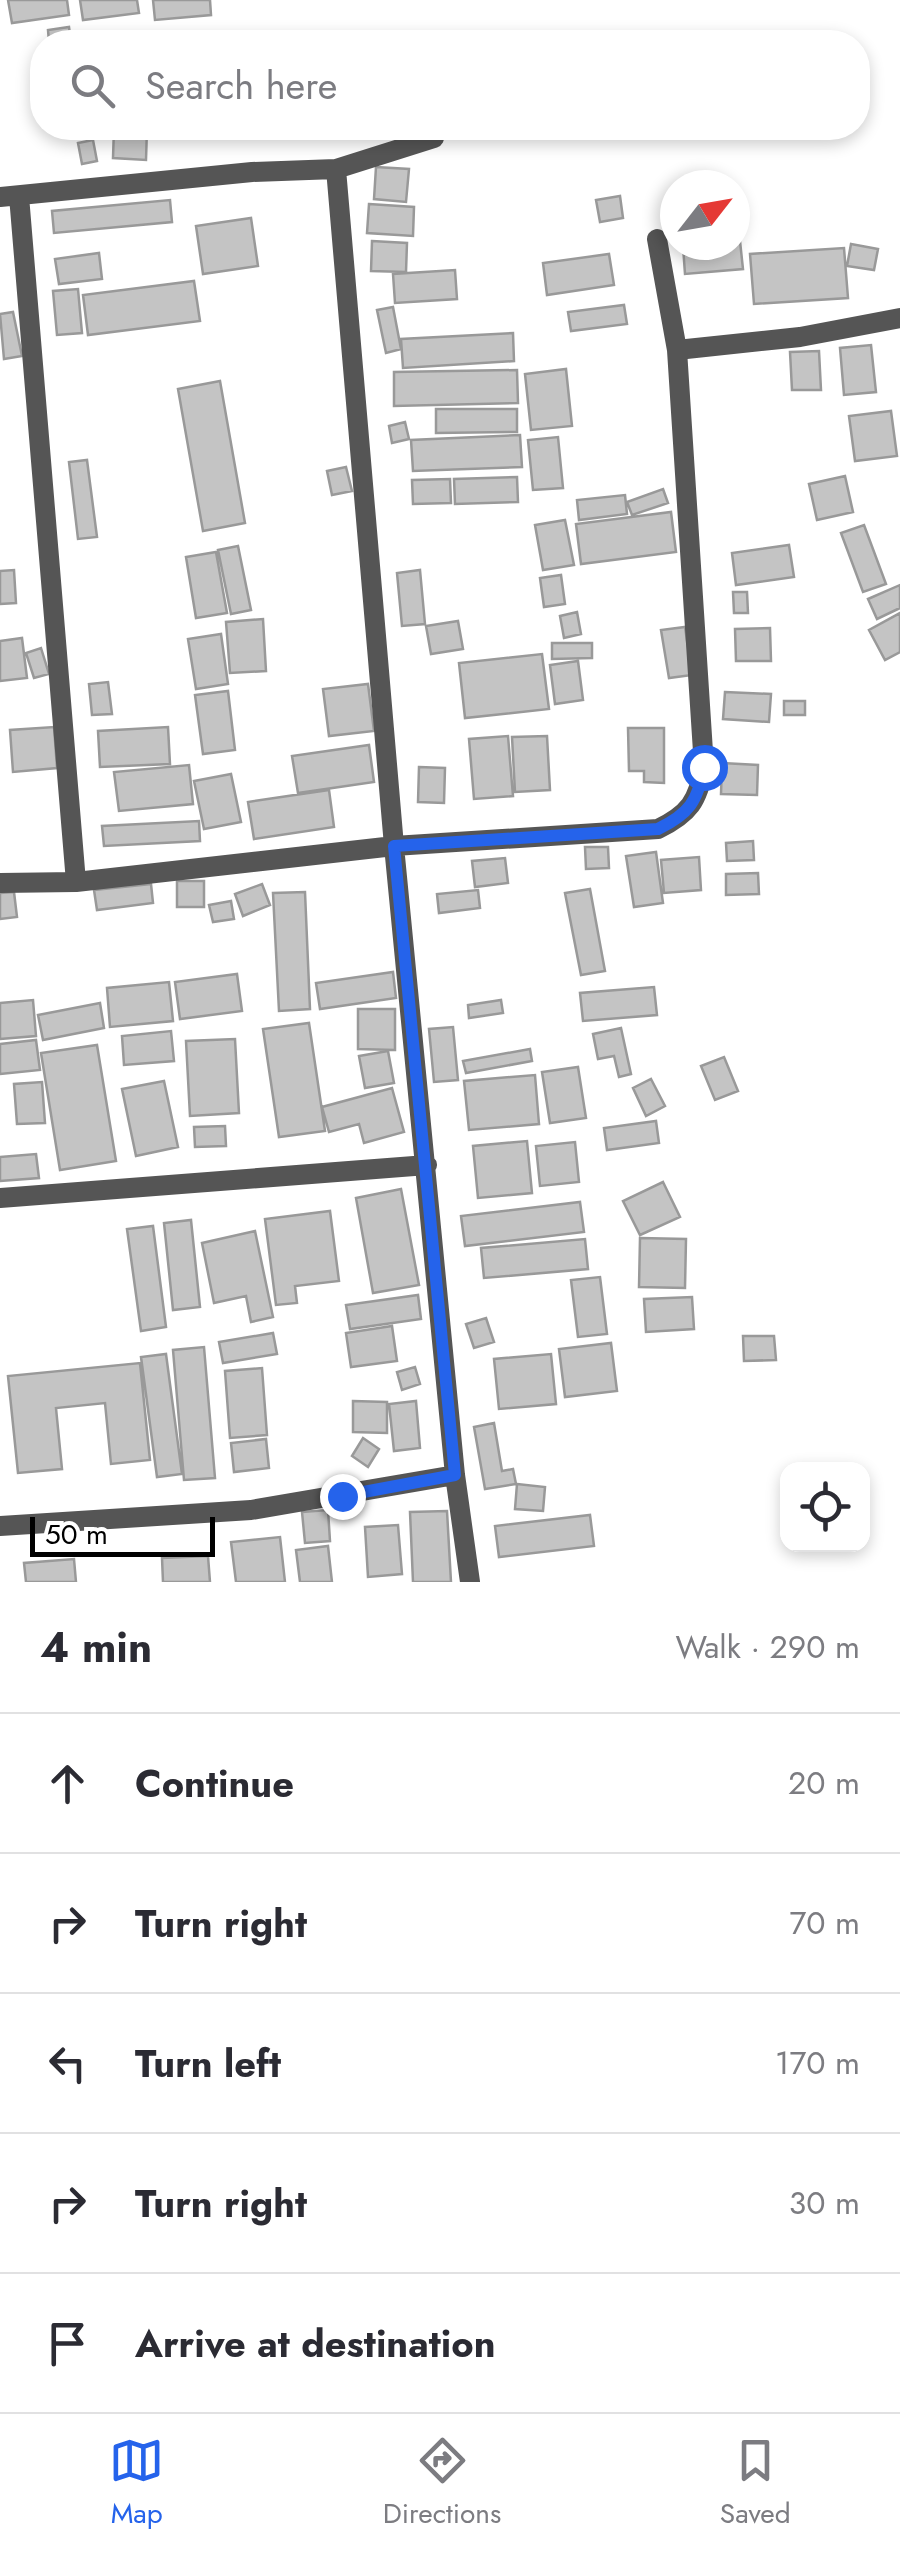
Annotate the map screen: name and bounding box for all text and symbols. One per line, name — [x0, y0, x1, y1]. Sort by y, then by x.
search box — [30, 30, 870, 140]
icon: search — [65, 58, 120, 113]
text: Search here — [145, 58, 337, 113]
north arrow — [660, 170, 750, 260]
route start — [682, 745, 728, 791]
map controls — [780, 1462, 870, 1552]
button: locate — [780, 1462, 870, 1552]
route end — [320, 1474, 366, 1520]
scale bar — [30, 1512, 215, 1556]
text: 50 m — [45, 1514, 108, 1555]
text: 4 min — [40, 1617, 152, 1678]
text: Walk · 290 m — [675, 1624, 860, 1670]
icon: ahead — [40, 1756, 95, 1811]
text: Continue — [135, 1756, 294, 1811]
text: 20 m — [788, 1760, 860, 1806]
icon: right — [40, 1896, 95, 1951]
text: Turn right — [135, 1896, 307, 1951]
text: 70 m — [789, 1900, 860, 1946]
icon: left — [40, 2036, 95, 2091]
text: Turn left — [135, 2036, 281, 2091]
text: 170 m — [775, 2040, 860, 2086]
icon: right — [40, 2176, 95, 2231]
text: Turn right — [135, 2176, 307, 2231]
text: 30 m — [789, 2180, 860, 2226]
icon: arrive — [40, 2316, 95, 2371]
text: Arrive at destination — [135, 2316, 496, 2371]
tab: Map — [109, 2433, 164, 2534]
tab: Directions — [383, 2433, 501, 2534]
tab: Saved — [720, 2433, 791, 2534]

